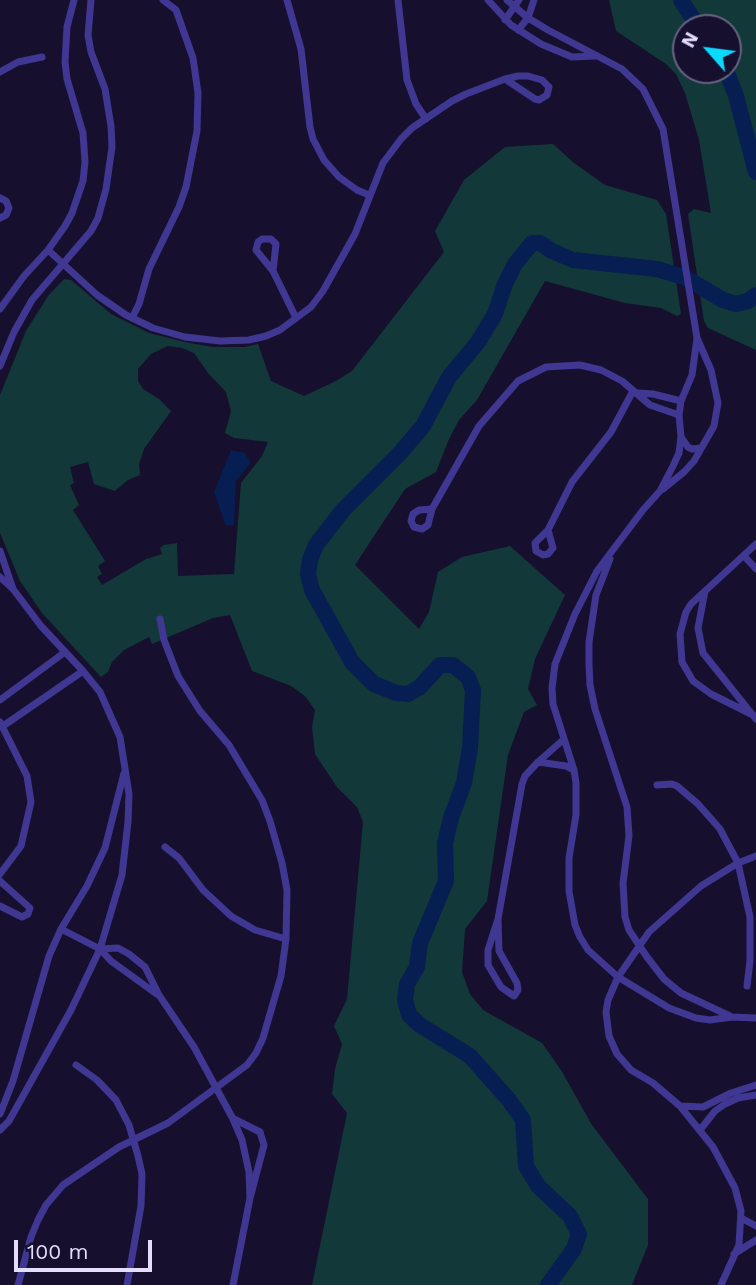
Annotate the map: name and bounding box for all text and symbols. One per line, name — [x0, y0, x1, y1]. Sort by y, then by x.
north arrow — [672, 14, 742, 84]
text: N — [676, 28, 703, 51]
scale bar — [18, 1226, 156, 1270]
text: 100 m — [27, 1239, 89, 1264]

